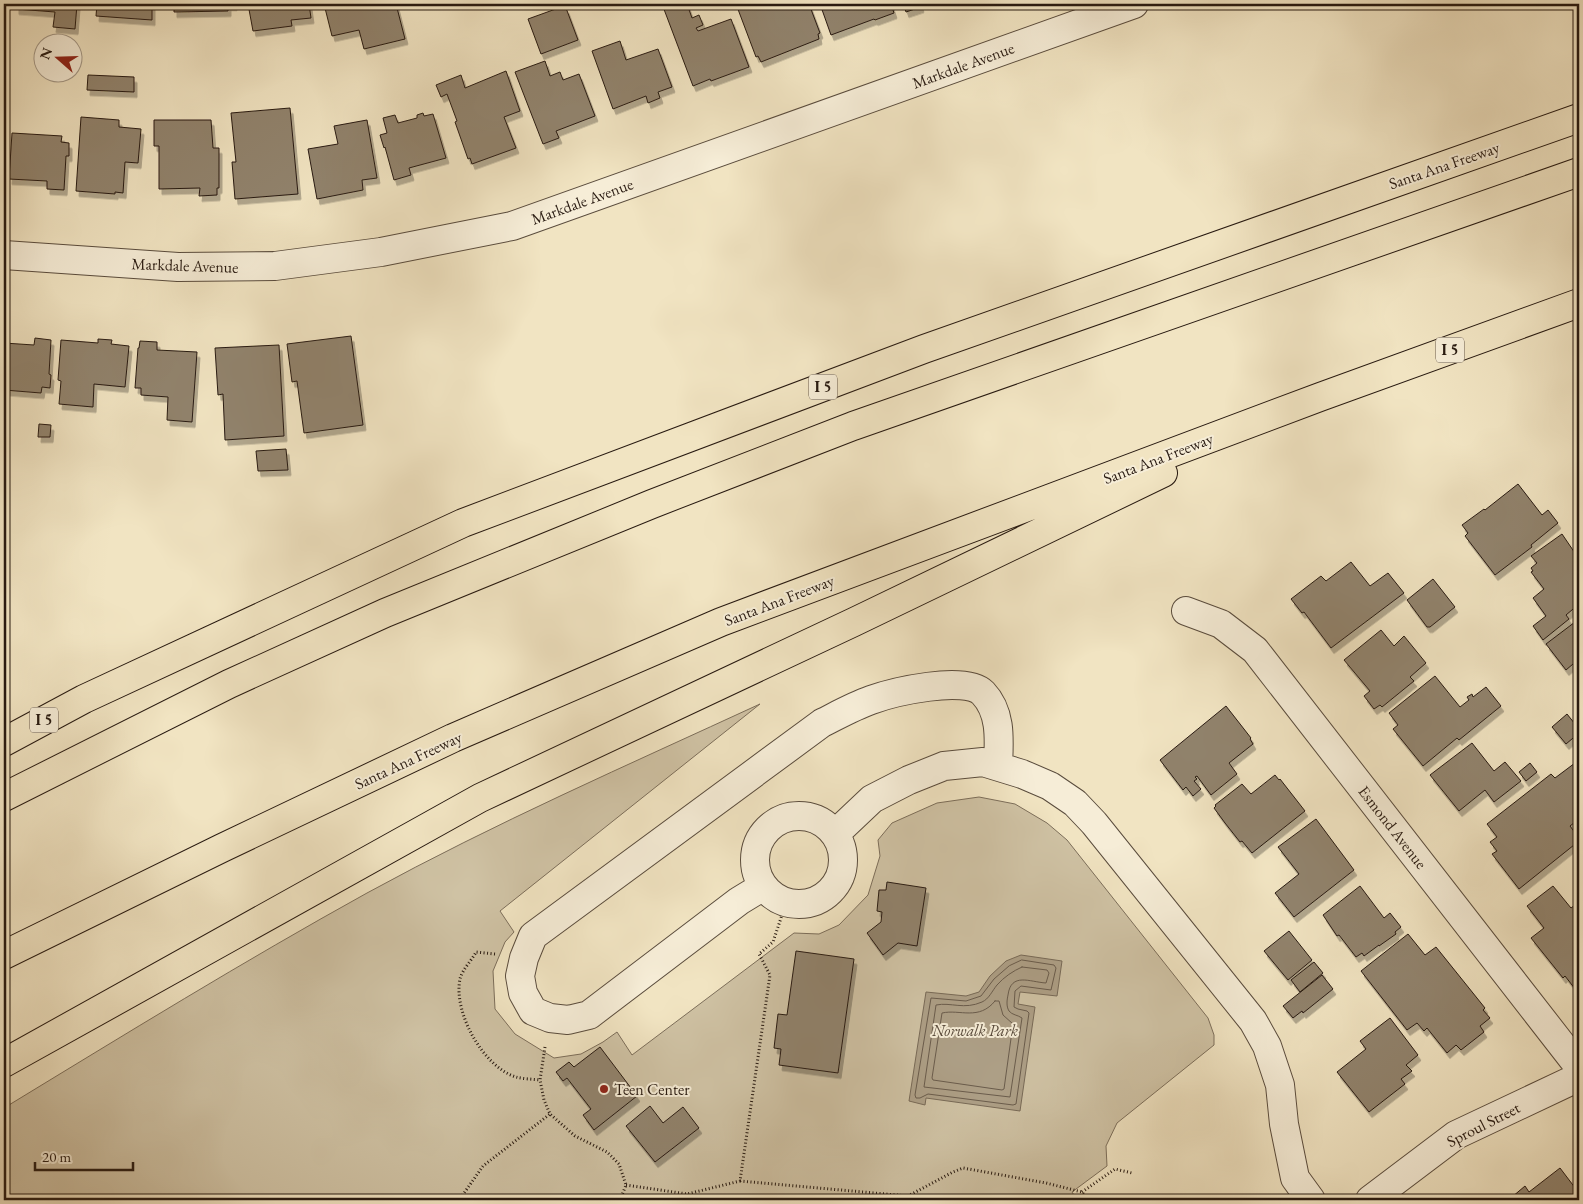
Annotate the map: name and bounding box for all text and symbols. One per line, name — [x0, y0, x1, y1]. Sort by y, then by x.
north arrow — [32, 32, 82, 82]
street label: Markdale Avenue — [909, 37, 1017, 94]
text: N — [35, 45, 56, 62]
street label: Santa Ana Freeway — [1386, 136, 1503, 194]
street label: Markdale Avenue — [528, 173, 636, 230]
street label: Markdale Avenue — [131, 253, 239, 278]
road number: I 5 — [1436, 338, 1464, 362]
road number: I 5 — [809, 374, 837, 400]
street label: Santa Ana Freeway — [1100, 428, 1217, 489]
street label: Santa Ana Freeway — [721, 570, 838, 631]
road number: I 5 — [30, 708, 58, 732]
street label: Santa Ana Freeway — [351, 726, 466, 794]
street label: Esmond Avenue — [1353, 781, 1432, 873]
park label: Norwalk Park — [931, 1020, 1019, 1041]
place label: Teen Center — [614, 1079, 690, 1100]
marker: Teen Center — [598, 1083, 610, 1095]
street label: Sproul Street — [1443, 1097, 1523, 1152]
scale bar — [35, 1139, 132, 1171]
text: 20 m — [42, 1147, 71, 1166]

